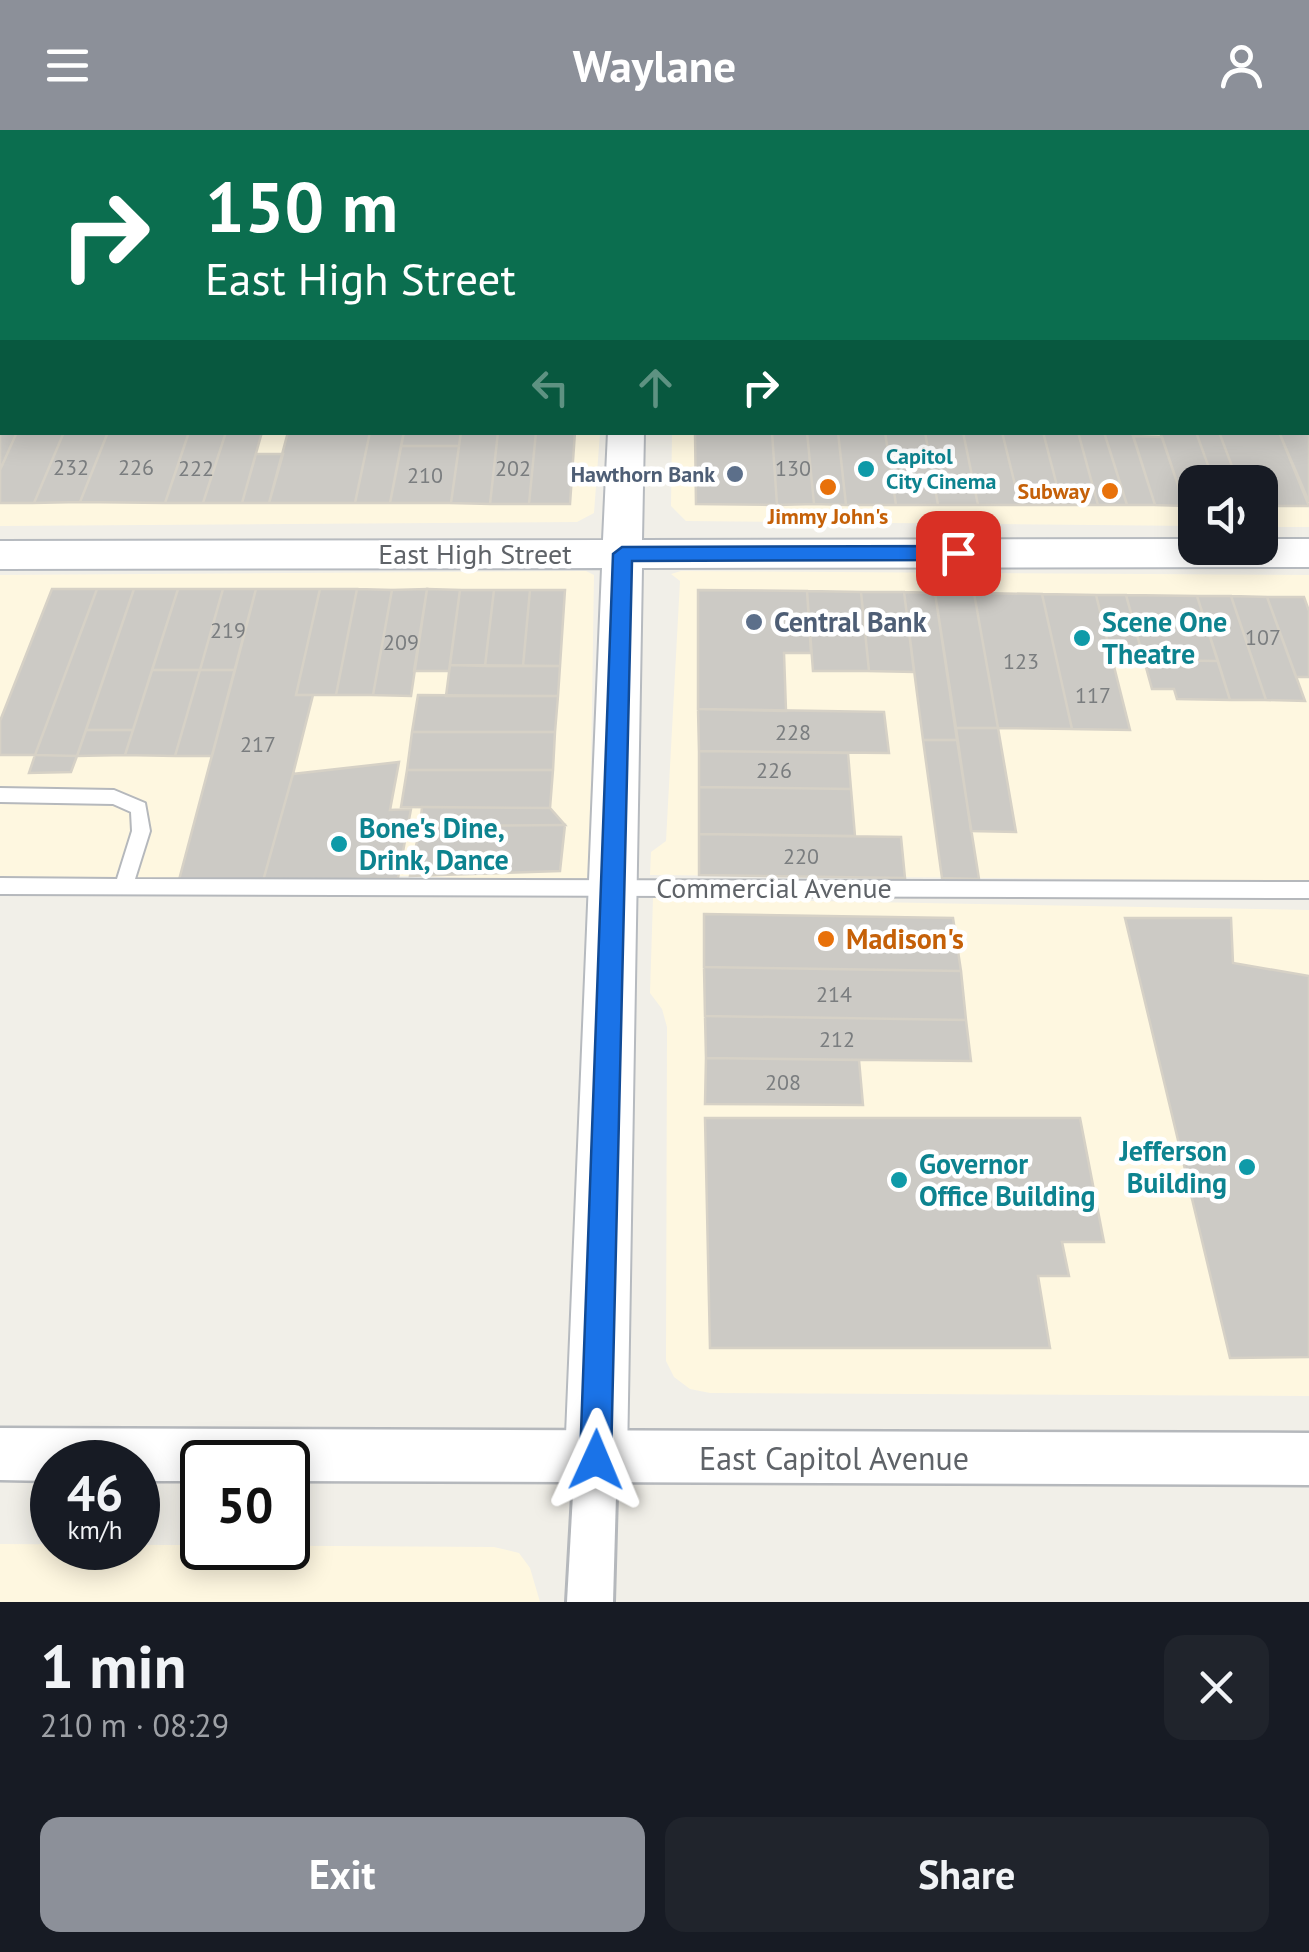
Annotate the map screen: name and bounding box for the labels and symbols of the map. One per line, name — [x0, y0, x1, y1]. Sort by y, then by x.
place label: Capitol City Cinema — [886, 442, 996, 495]
house number: 232 — [53, 453, 89, 481]
house number: 226 — [118, 453, 154, 481]
house number: 222 — [178, 454, 214, 482]
house number: 202 — [495, 454, 531, 482]
house number: 130 — [775, 454, 811, 482]
marker: Capitol City Cinema — [855, 458, 877, 480]
place label: Hawthorn Bank — [571, 460, 715, 488]
house number: 210 — [407, 461, 443, 489]
marker: Hawthorn Bank — [724, 463, 746, 485]
marker: Jimmy John's — [817, 476, 839, 498]
place label: Subway — [1018, 477, 1090, 505]
marker: Subway — [1099, 480, 1121, 502]
place label: Jimmy John's — [767, 502, 888, 530]
pin — [916, 511, 1001, 596]
street label: East High Street — [378, 535, 572, 572]
place label: Central Bank — [774, 603, 927, 640]
place label: Scene One Theatre — [1102, 603, 1227, 672]
marker: Central Bank — [743, 611, 765, 633]
house number: 219 — [210, 616, 246, 644]
house number: 107 — [1245, 623, 1281, 651]
marker: Scene One Theatre — [1071, 627, 1093, 649]
house number: 209 — [383, 628, 419, 656]
house number: 123 — [1003, 647, 1039, 675]
house number: 117 — [1075, 681, 1111, 709]
house number: 228 — [775, 718, 811, 746]
house number: 217 — [240, 730, 276, 758]
house number: 226 — [756, 756, 792, 784]
place label: Bone's Dine, Drink, Dance — [359, 809, 509, 878]
marker: Bone's Dine, Drink, Dance — [328, 833, 350, 855]
house number: 220 — [783, 842, 819, 870]
street label: Commercial Avenue — [656, 869, 892, 906]
place label: Madison's — [846, 920, 964, 957]
marker: Madison's — [815, 928, 837, 950]
house number: 214 — [816, 980, 852, 1008]
house number: 212 — [819, 1025, 855, 1053]
house number: 208 — [765, 1068, 801, 1096]
place label: Jefferson Building — [1118, 1132, 1227, 1201]
place label: Governor Office Building — [919, 1145, 1095, 1214]
marker: Jefferson Building — [1236, 1156, 1258, 1178]
marker: Governor Office Building — [888, 1169, 910, 1191]
position arrow — [544, 1408, 648, 1512]
street label: East Capitol Avenue — [699, 1437, 969, 1479]
speed limit sign: 50 — [180, 1440, 310, 1570]

